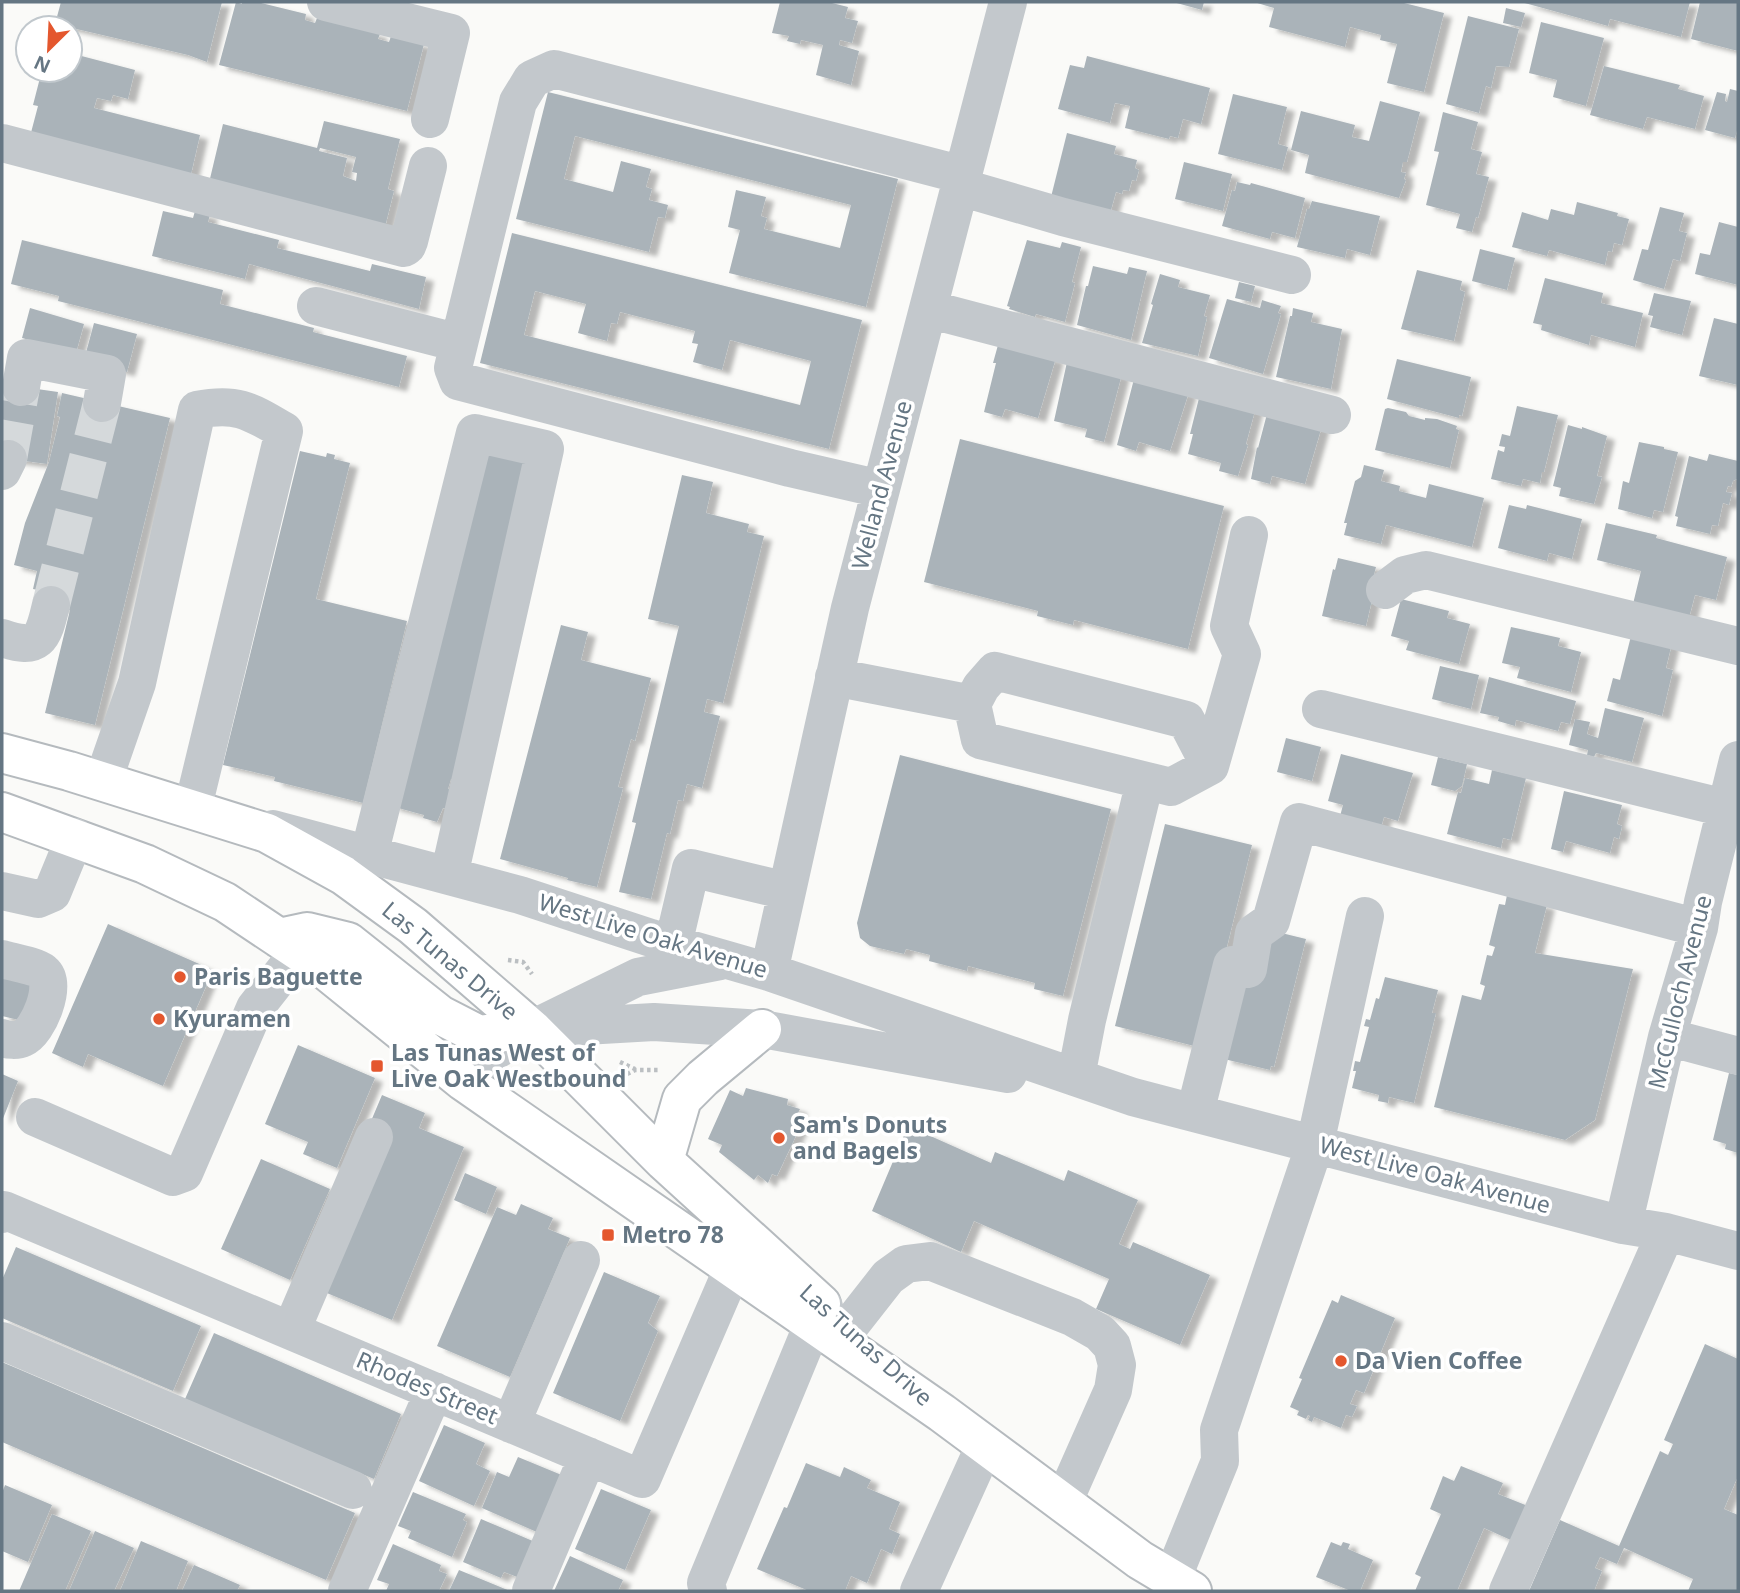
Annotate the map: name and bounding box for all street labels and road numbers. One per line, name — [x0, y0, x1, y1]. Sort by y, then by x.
street label: Welland Avenue — [843, 397, 919, 573]
street label: West Live Oak Avenue — [535, 885, 772, 985]
street label: McCulloch Avenue — [1640, 892, 1719, 1092]
street label: Las Tunas Drive — [376, 894, 526, 1027]
street label: West Live Oak Avenue — [1316, 1128, 1554, 1220]
street label: Las Tunas Drive — [793, 1276, 940, 1413]
street label: Rhodes Street — [352, 1343, 503, 1431]

